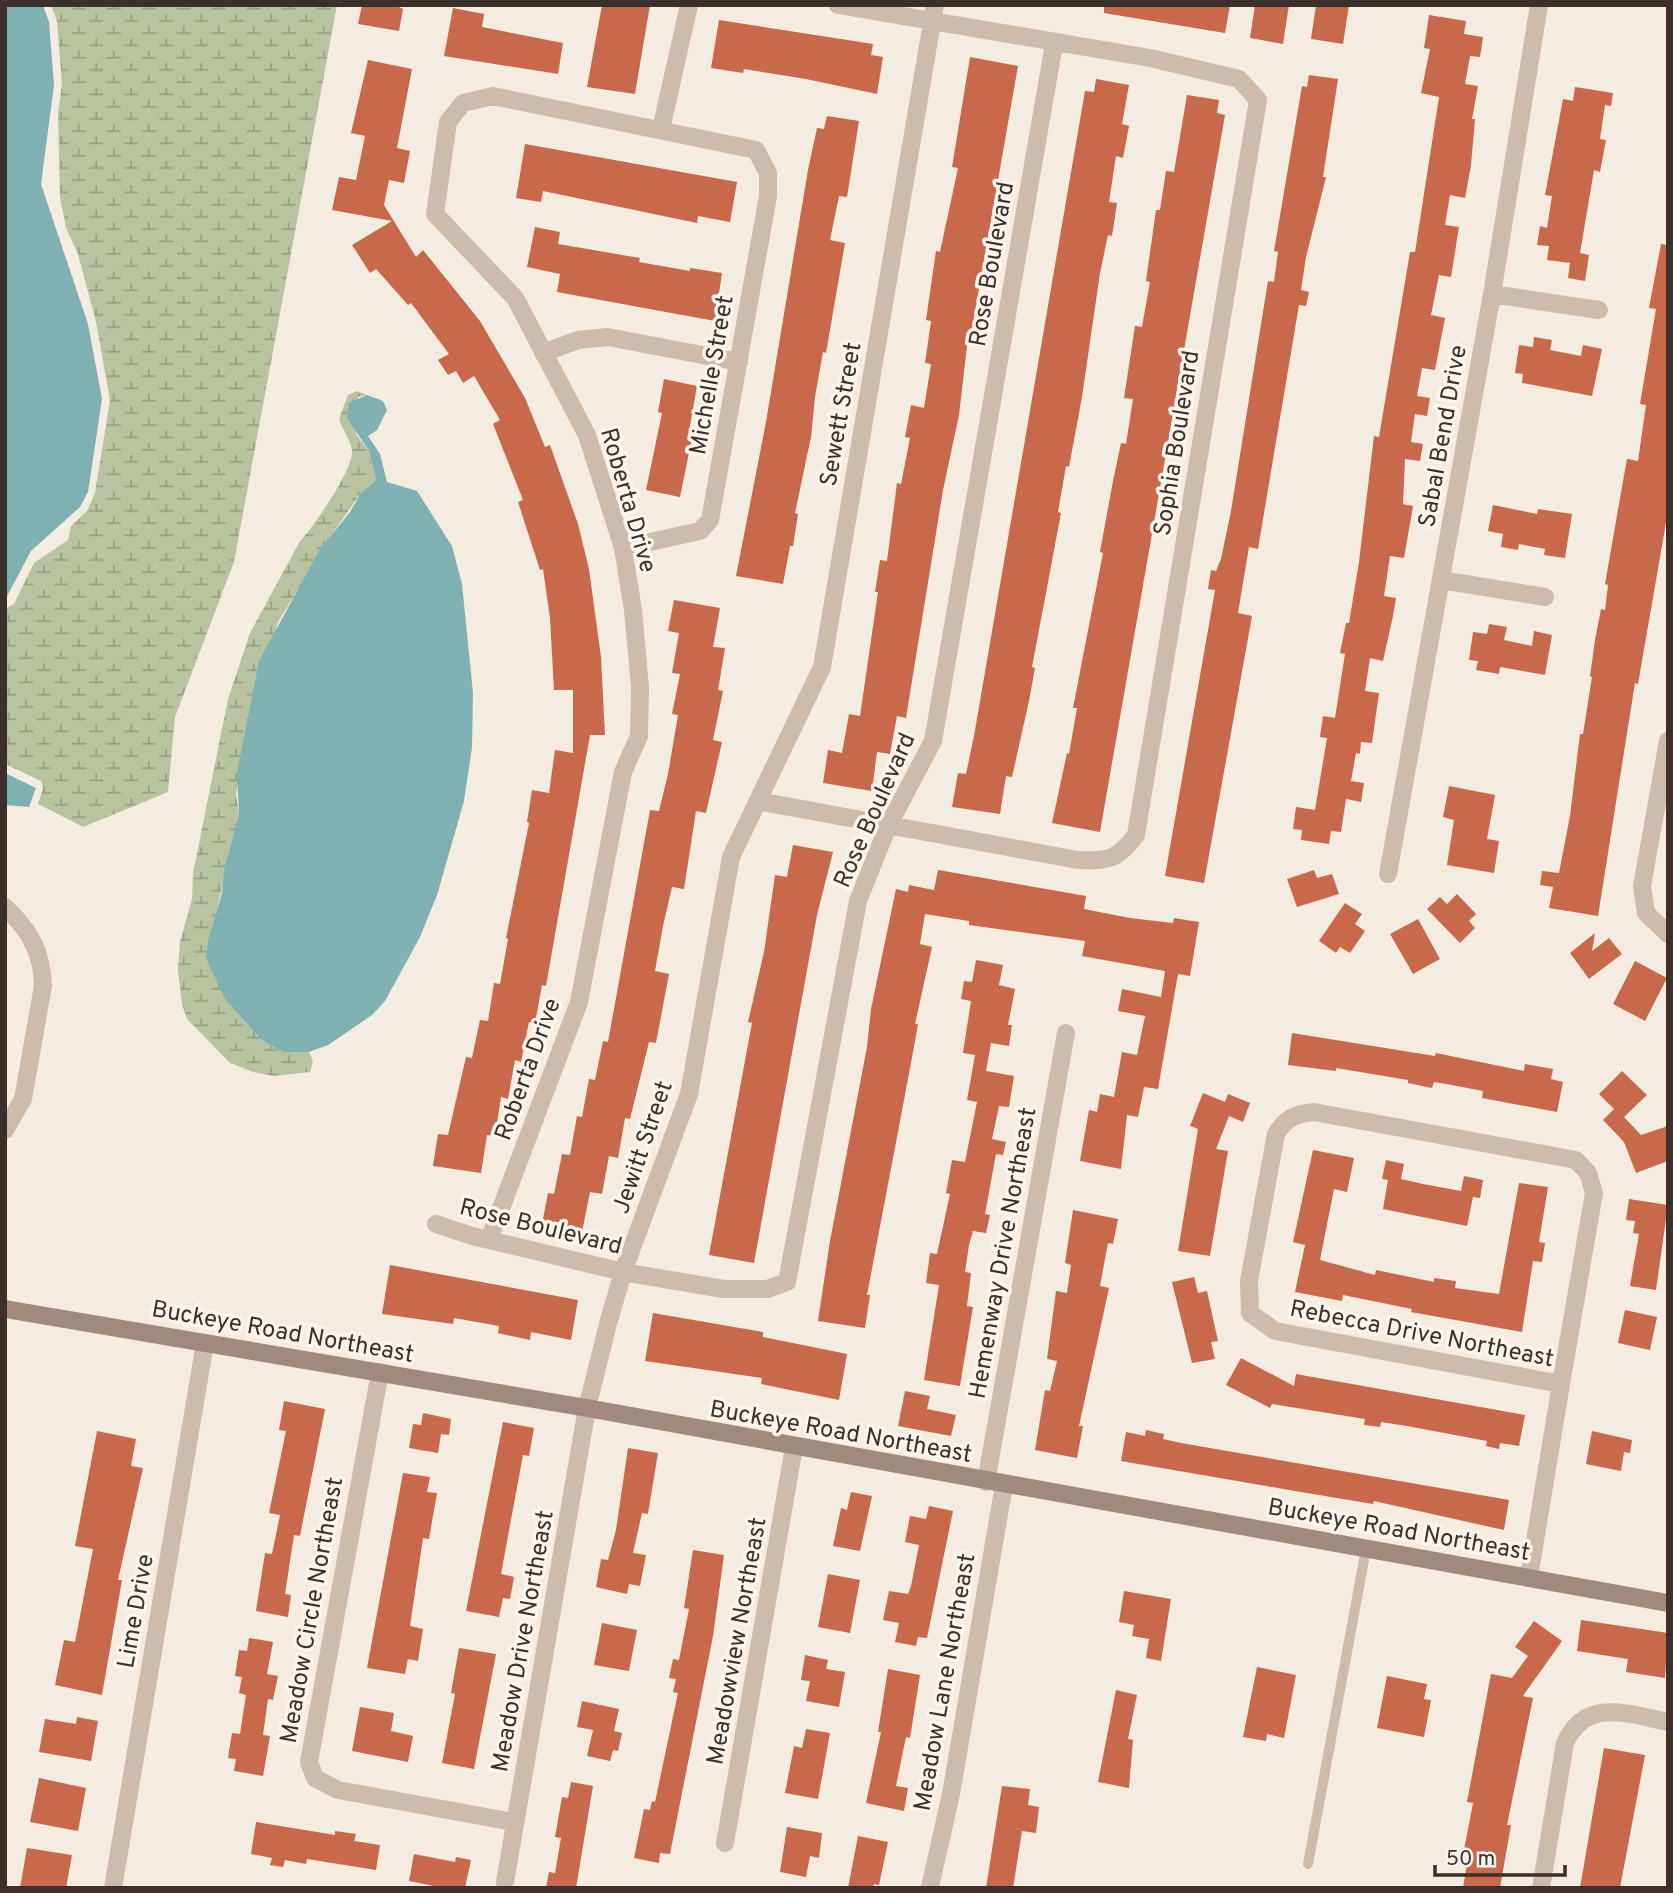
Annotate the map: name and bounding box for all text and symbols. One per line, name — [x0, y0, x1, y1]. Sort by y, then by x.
street label: Rose Boulevard — [964, 180, 1022, 349]
street label: Michelle Street — [684, 293, 742, 457]
street label: Sewett Street — [815, 340, 869, 489]
street label: Sabal Bend Drive — [1413, 343, 1475, 530]
street label: Sophia Boulevard — [1149, 349, 1207, 538]
street label: Roberta Drive — [592, 425, 662, 577]
street label: Rose Boulevard — [828, 729, 923, 893]
street label: Roberta Drive — [489, 994, 569, 1145]
street label: Jewitt Street — [607, 1077, 681, 1218]
street label: Hemenway Drive Northeast — [964, 1105, 1044, 1401]
street label: Rose Boulevard — [456, 1193, 625, 1263]
street label: Buckeye Road Northeast — [149, 1295, 416, 1371]
street label: Rebecca Drive Northeast — [1287, 1295, 1556, 1375]
street label: Buckeye Road Northeast — [707, 1395, 974, 1471]
street label: Meadow Circle Northeast — [275, 1475, 351, 1746]
street label: Buckeye Road Northeast — [1265, 1493, 1532, 1569]
street label: Meadow Drive Northeast — [486, 1508, 562, 1774]
street label: Meadowview Northeast — [701, 1515, 775, 1767]
street label: Meadow Lane Northeast — [909, 1551, 983, 1814]
street label: Lime Drive — [112, 1552, 162, 1671]
scale bar — [1435, 1834, 1564, 1878]
text: 50 m — [1446, 1846, 1495, 1873]

